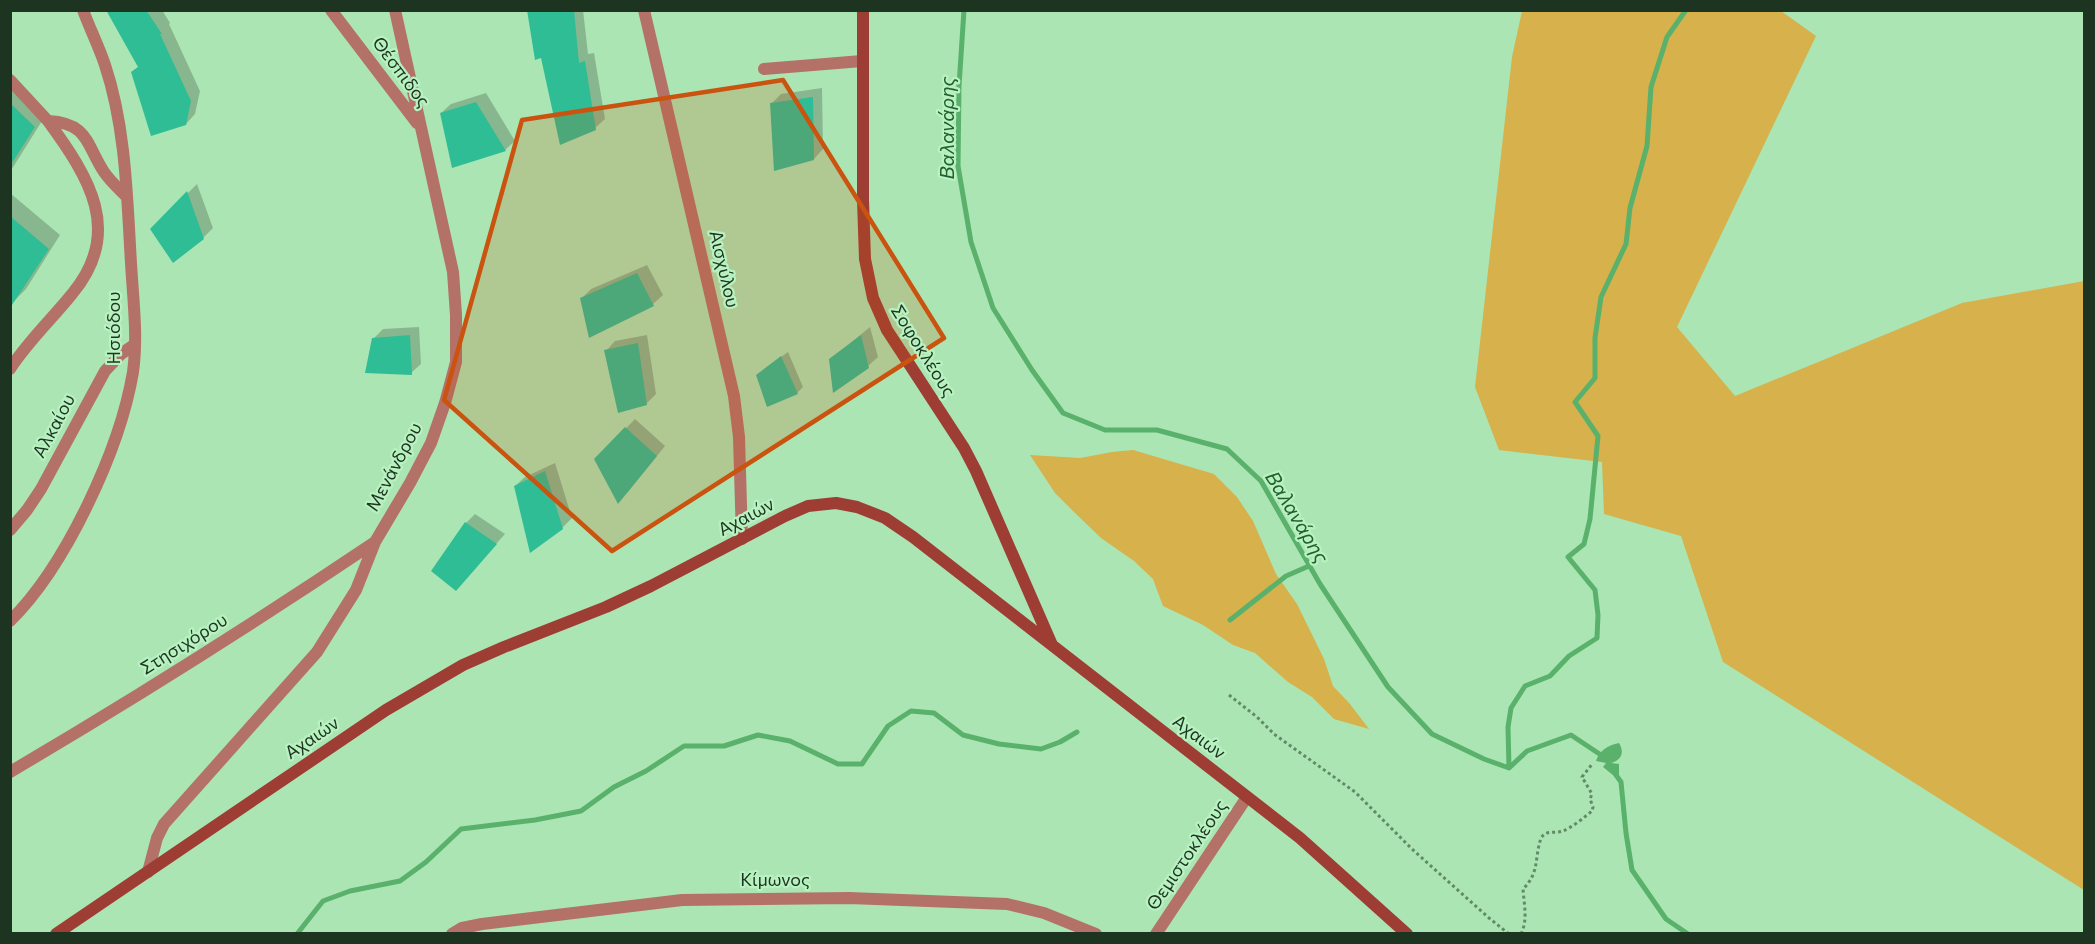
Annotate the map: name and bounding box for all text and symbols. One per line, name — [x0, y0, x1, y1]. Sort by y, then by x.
street label: Θέσπιδος — [368, 32, 435, 111]
water label: Βαλανάρης — [934, 76, 958, 180]
street label: Αισχύλου — [705, 228, 745, 310]
street label: Ησιόδου — [102, 292, 124, 364]
street label: Σοφοκλέους — [887, 301, 961, 400]
street label: Αλκαίου — [27, 390, 79, 461]
street label: Μενάνδρου — [361, 418, 426, 515]
water label: Βαλανάρης — [1261, 466, 1335, 567]
street label: Αχαιών — [714, 492, 777, 540]
street label: Στησιχόρου — [136, 608, 231, 679]
street label: Αχαιών — [1169, 709, 1230, 763]
street label: Αχαιών — [280, 711, 343, 763]
street label: Θεμιστοκλέους — [1141, 795, 1231, 914]
street label: Κίμωνος — [740, 868, 810, 890]

